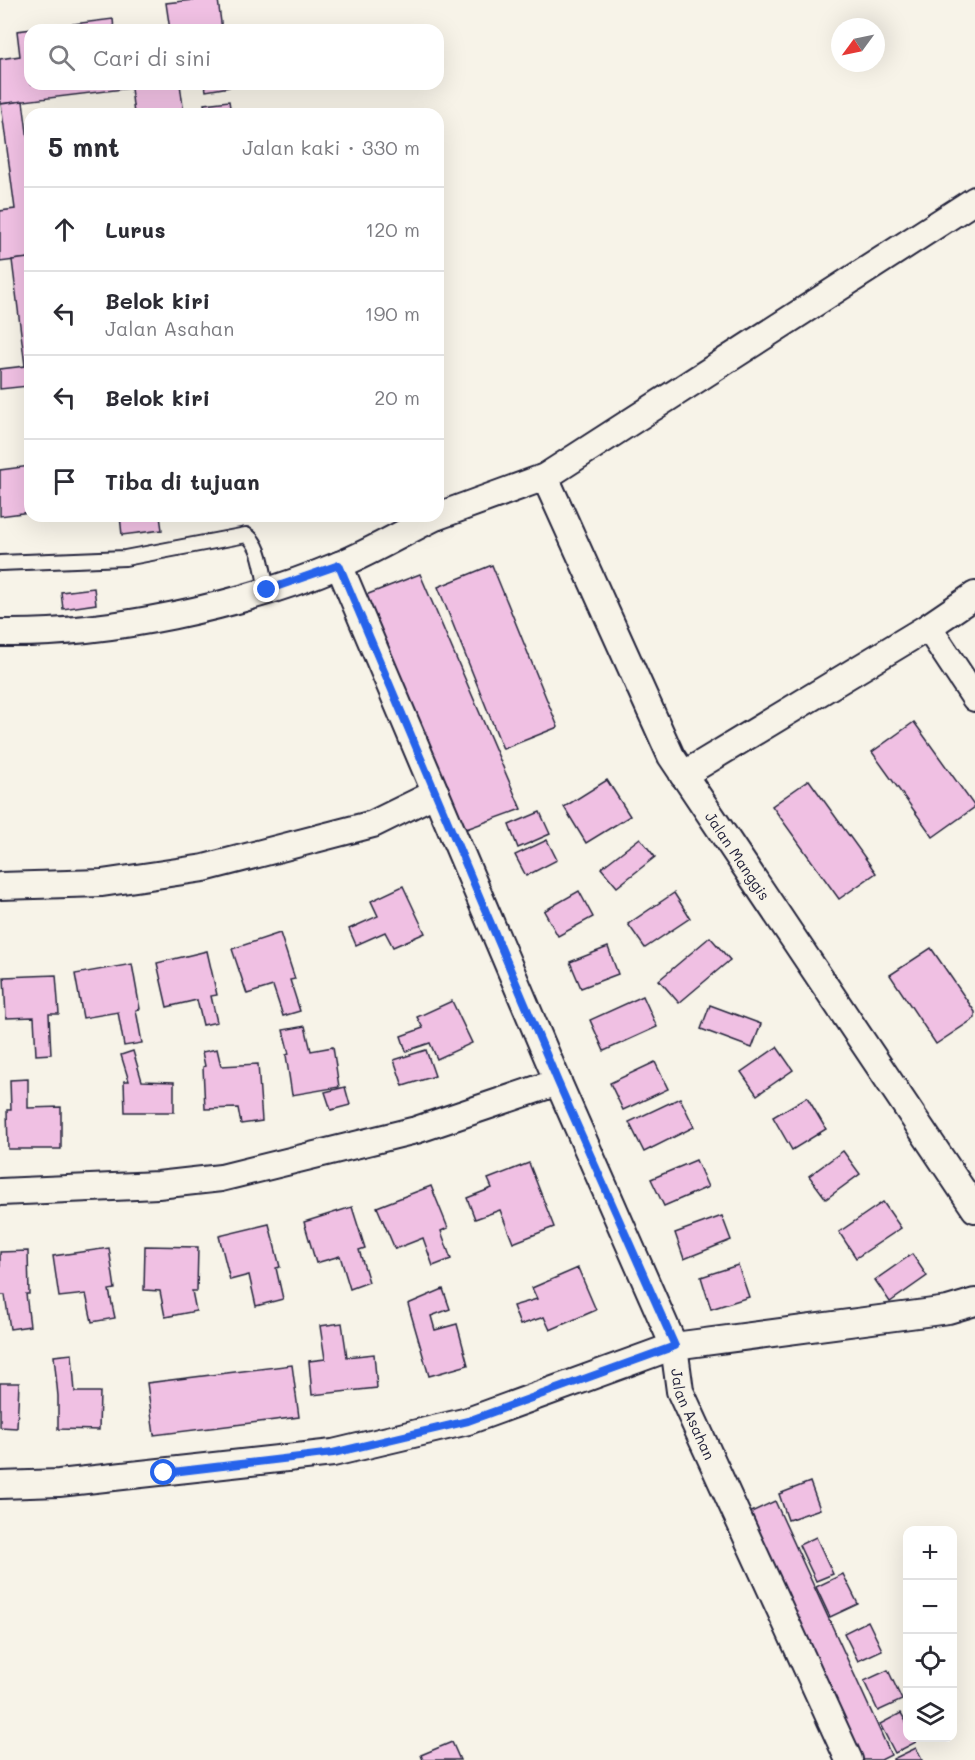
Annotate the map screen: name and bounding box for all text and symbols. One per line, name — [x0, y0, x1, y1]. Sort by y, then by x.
north arrow — [831, 18, 885, 72]
search box — [24, 24, 444, 90]
icon: search — [45, 41, 78, 74]
text: Cari di sini — [93, 43, 211, 72]
text: 5 mnt — [48, 130, 120, 164]
text: Jalan kaki · 330 m — [242, 134, 420, 160]
icon: ahead — [48, 213, 81, 246]
text: Lurus — [105, 215, 166, 244]
text: 120 m — [365, 216, 420, 242]
text: Belok kiri — [105, 286, 210, 315]
icon: left — [48, 297, 81, 330]
text: 190 m — [365, 300, 420, 326]
text: Jalan Asahan — [105, 315, 234, 341]
icon: left — [48, 381, 81, 414]
text: Belok kiri — [105, 383, 210, 412]
text: 20 m — [374, 384, 420, 410]
icon: arrive — [48, 465, 81, 498]
text: Tiba di tujuan — [105, 467, 260, 496]
route end — [253, 576, 279, 602]
street label: Jalan Manggis — [701, 807, 775, 904]
street label: Jalan Asahan — [667, 1367, 720, 1463]
route start — [150, 1459, 176, 1485]
map controls — [903, 1526, 957, 1742]
button: + — [903, 1526, 957, 1580]
button: − — [903, 1580, 957, 1634]
button: locate — [903, 1634, 957, 1688]
button: layers — [903, 1688, 957, 1742]

